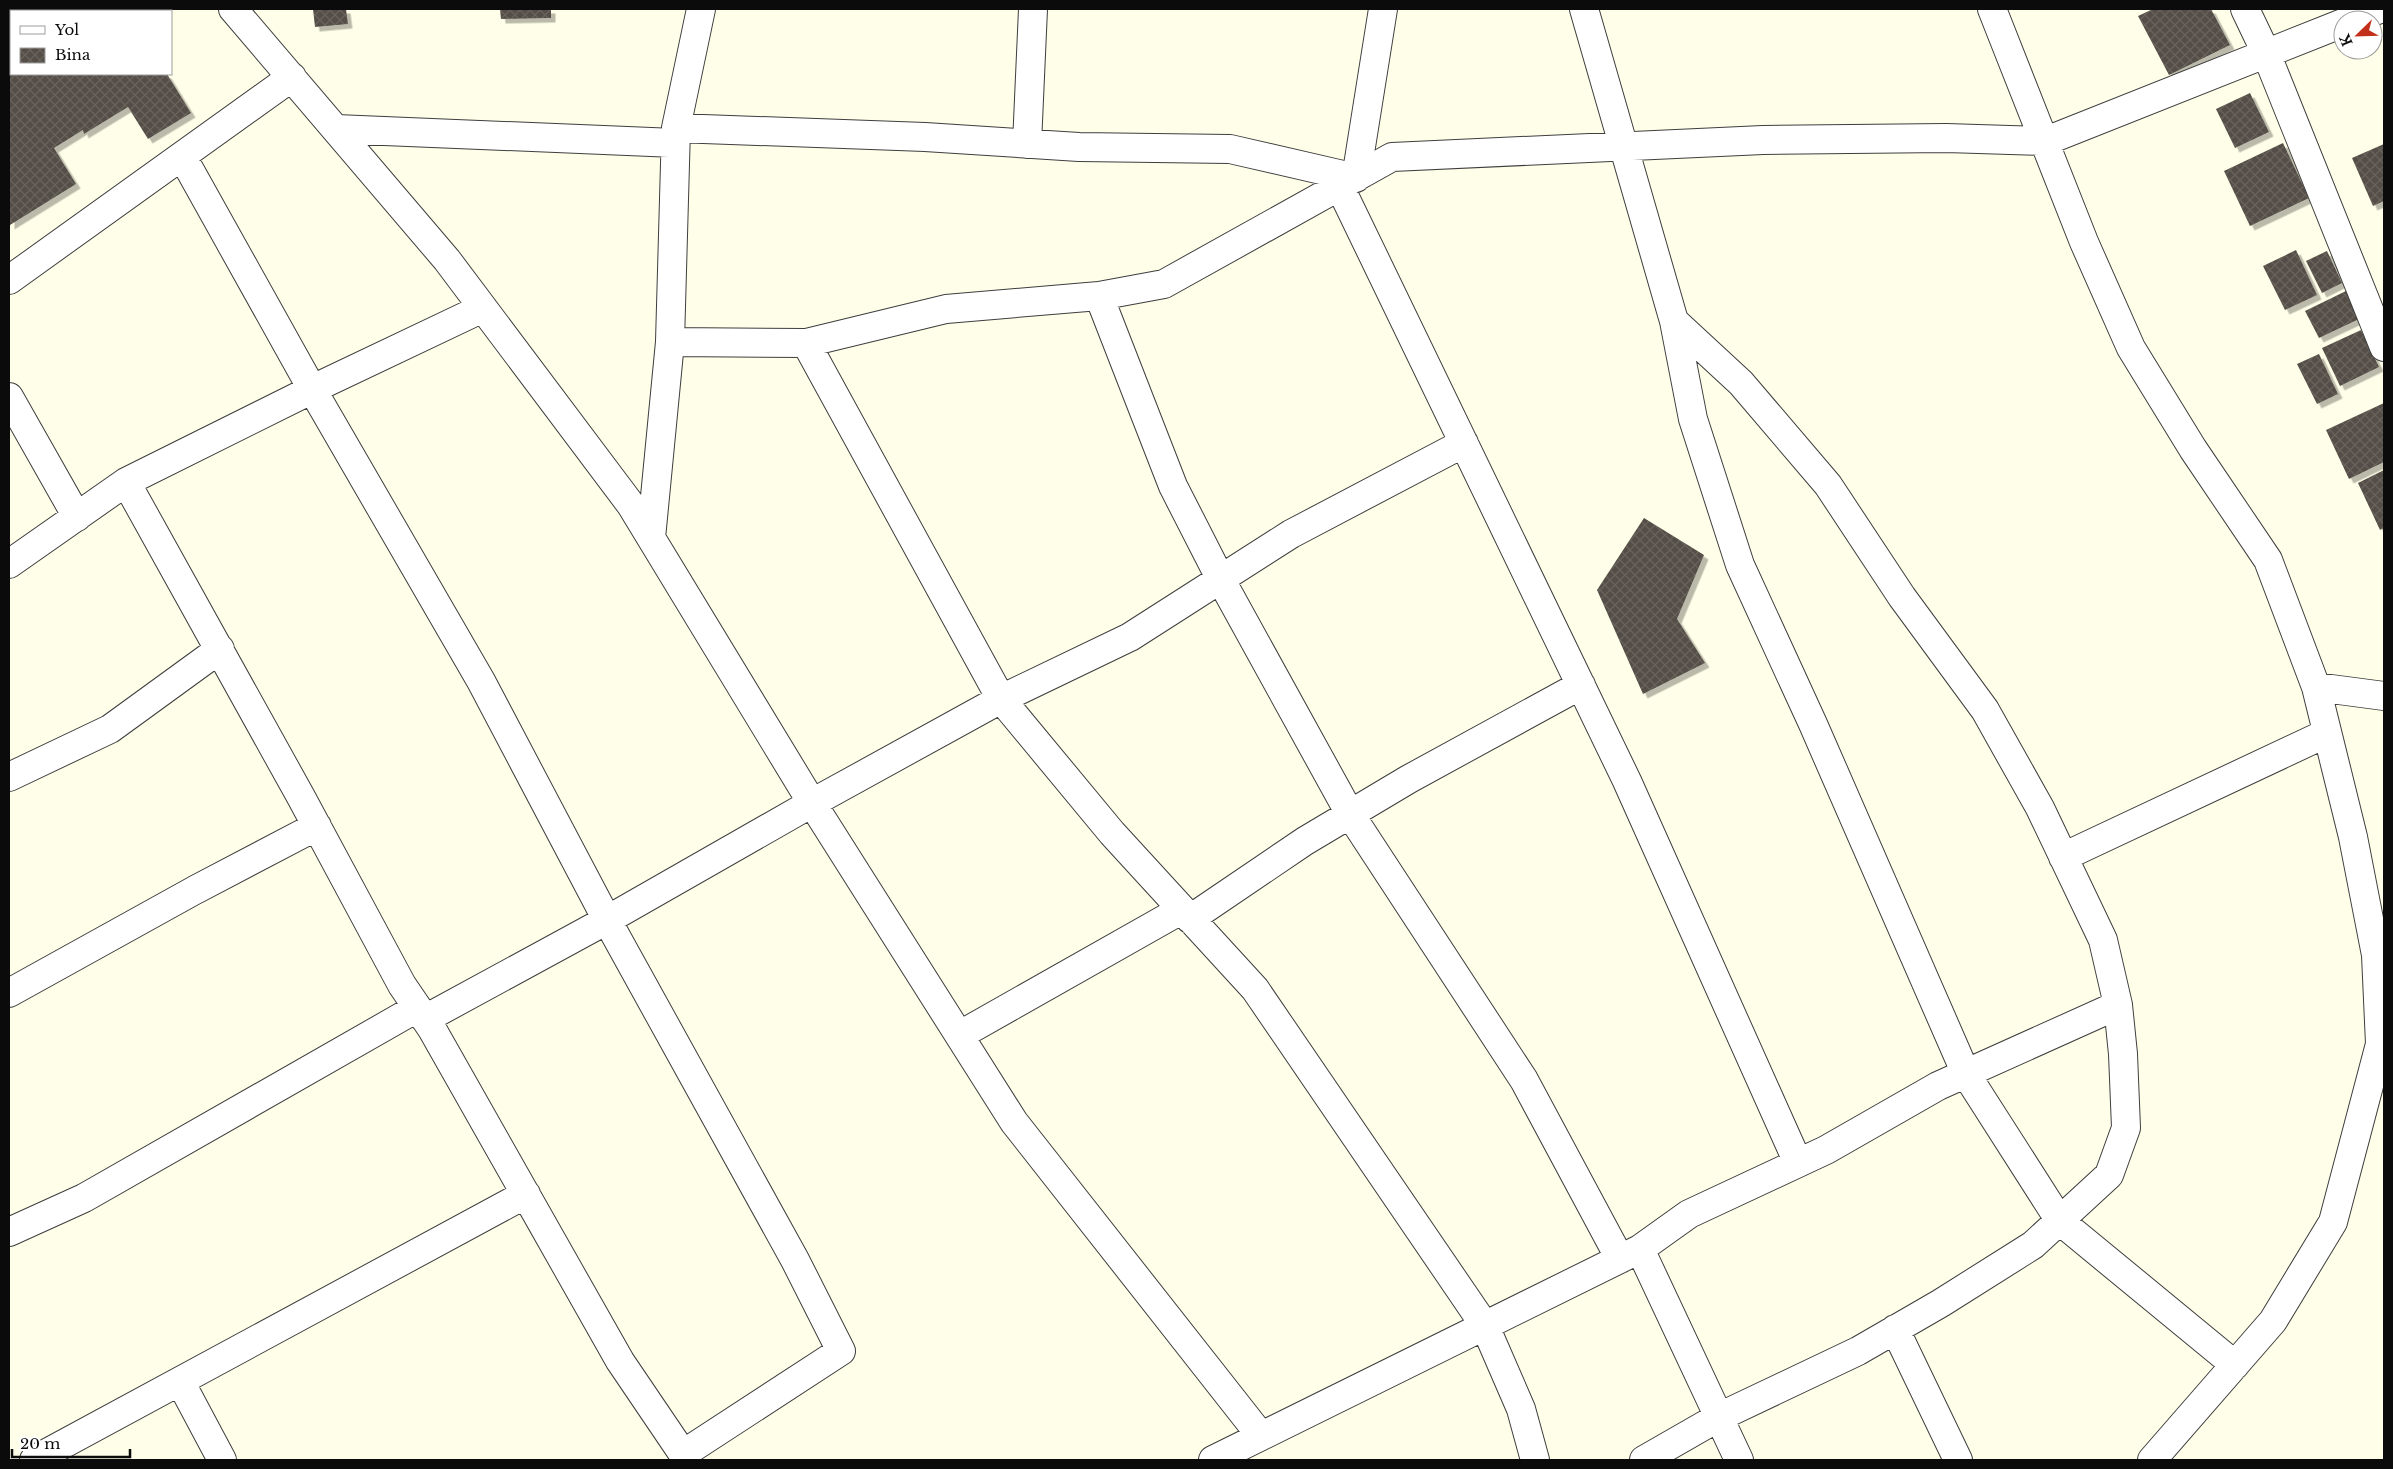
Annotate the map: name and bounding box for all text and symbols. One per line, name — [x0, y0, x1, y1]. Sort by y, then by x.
legend — [10, 10, 172, 75]
north arrow — [2333, 10, 2383, 60]
text: Yol — [54, 20, 79, 39]
text: K — [2335, 31, 2357, 49]
text: Bina — [55, 45, 91, 64]
scale bar — [12, 1426, 130, 1458]
text: 20 m — [20, 1434, 60, 1453]

